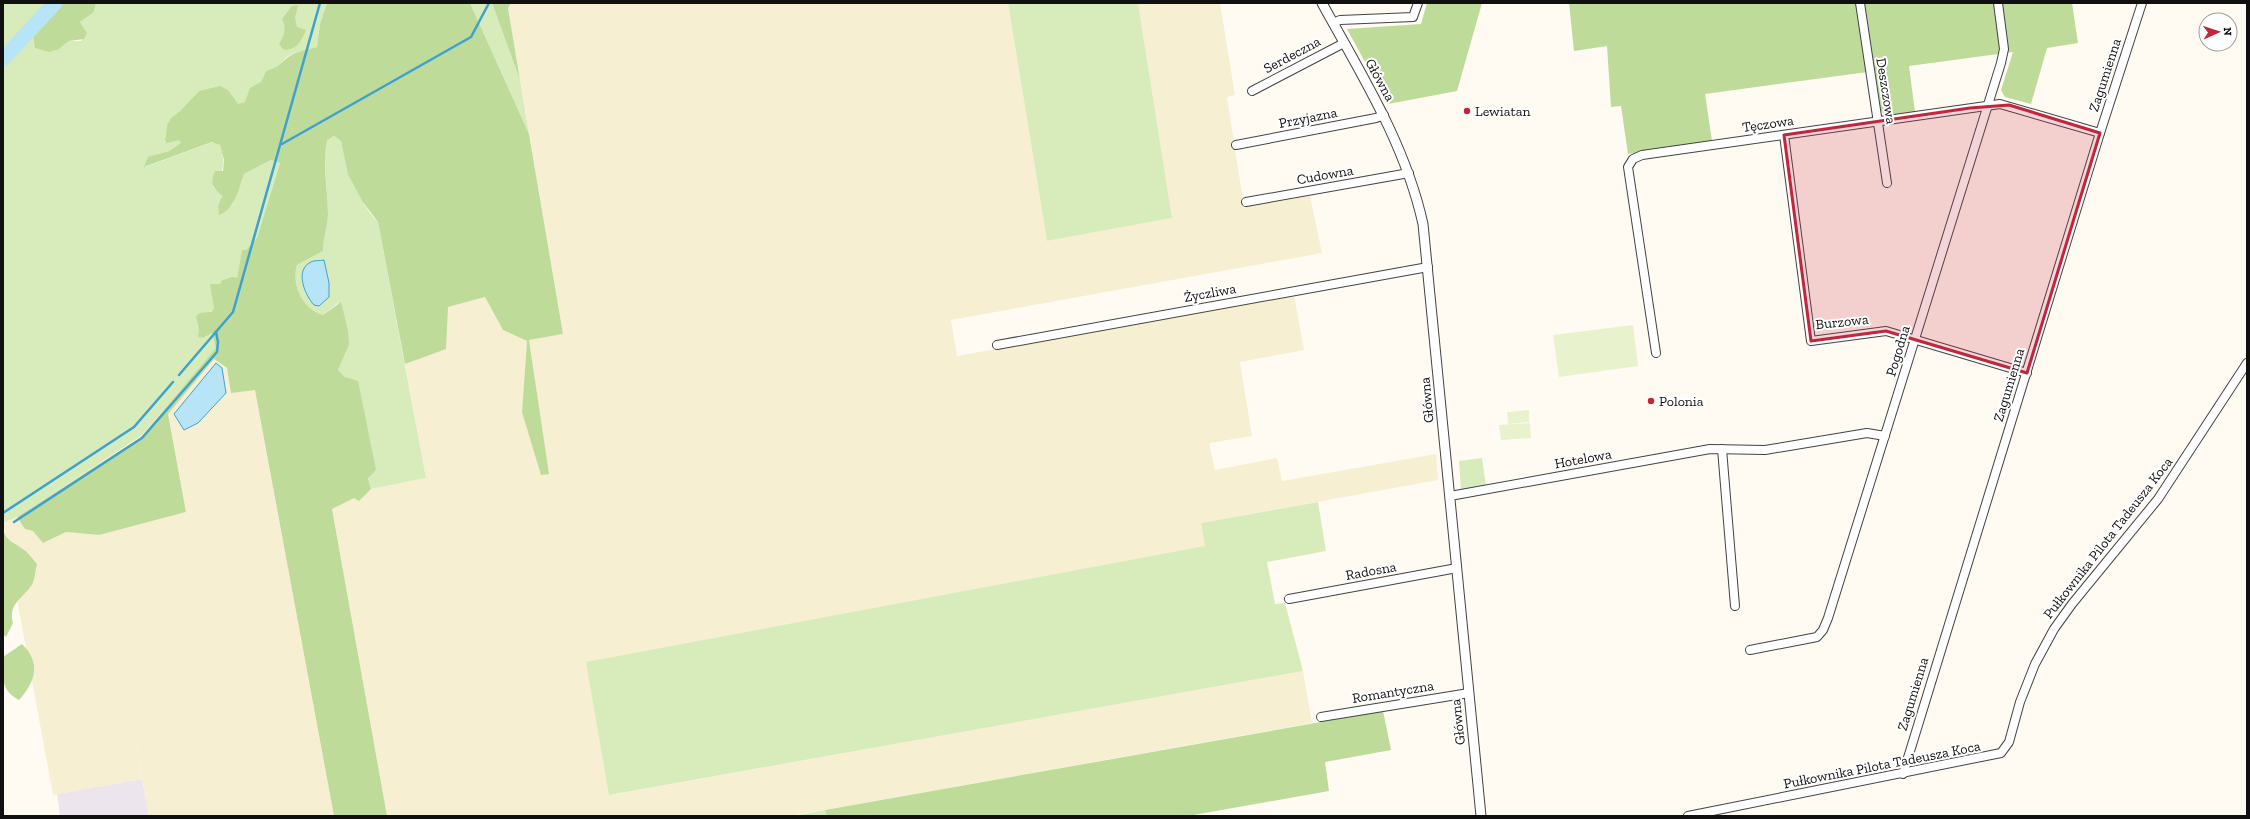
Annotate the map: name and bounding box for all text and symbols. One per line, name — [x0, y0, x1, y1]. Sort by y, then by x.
north arrow — [2198, 12, 2238, 52]
text: N — [2221, 27, 2234, 37]
street label: Serdeczna — [1261, 33, 1324, 77]
street label: Zagumienna — [2085, 36, 2125, 114]
street label: Główna — [1361, 56, 1399, 104]
street label: Deszczowa — [1872, 57, 1900, 125]
place label: Lewiatan — [1475, 103, 1530, 120]
street label: Przyjazna — [1277, 104, 1339, 132]
marker: Lewiatan — [1462, 106, 1472, 116]
street label: Tęczowa — [1741, 112, 1795, 136]
street label: Cudowna — [1295, 162, 1355, 188]
street label: Życzliwa — [1183, 280, 1238, 306]
street label: Burzowa — [1815, 311, 1870, 333]
street label: Pogodna — [1882, 323, 1914, 378]
street label: Zagumienna — [1990, 346, 2028, 424]
street label: Główna — [1417, 376, 1437, 424]
place label: Polonia — [1659, 393, 1704, 410]
marker: Polonia — [1646, 396, 1656, 406]
street label: Hotelowa — [1553, 446, 1613, 472]
street label: Pułkownika Pilota Tadeusza Koca — [2040, 454, 2176, 622]
street label: Radosna — [1344, 558, 1398, 584]
street label: Zagumienna — [1894, 655, 1932, 733]
street label: Romantyczna — [1351, 677, 1435, 707]
street label: Główna — [1447, 698, 1469, 746]
street label: Pułkownika Pilota Tadeusza Koca — [1782, 738, 1982, 792]

